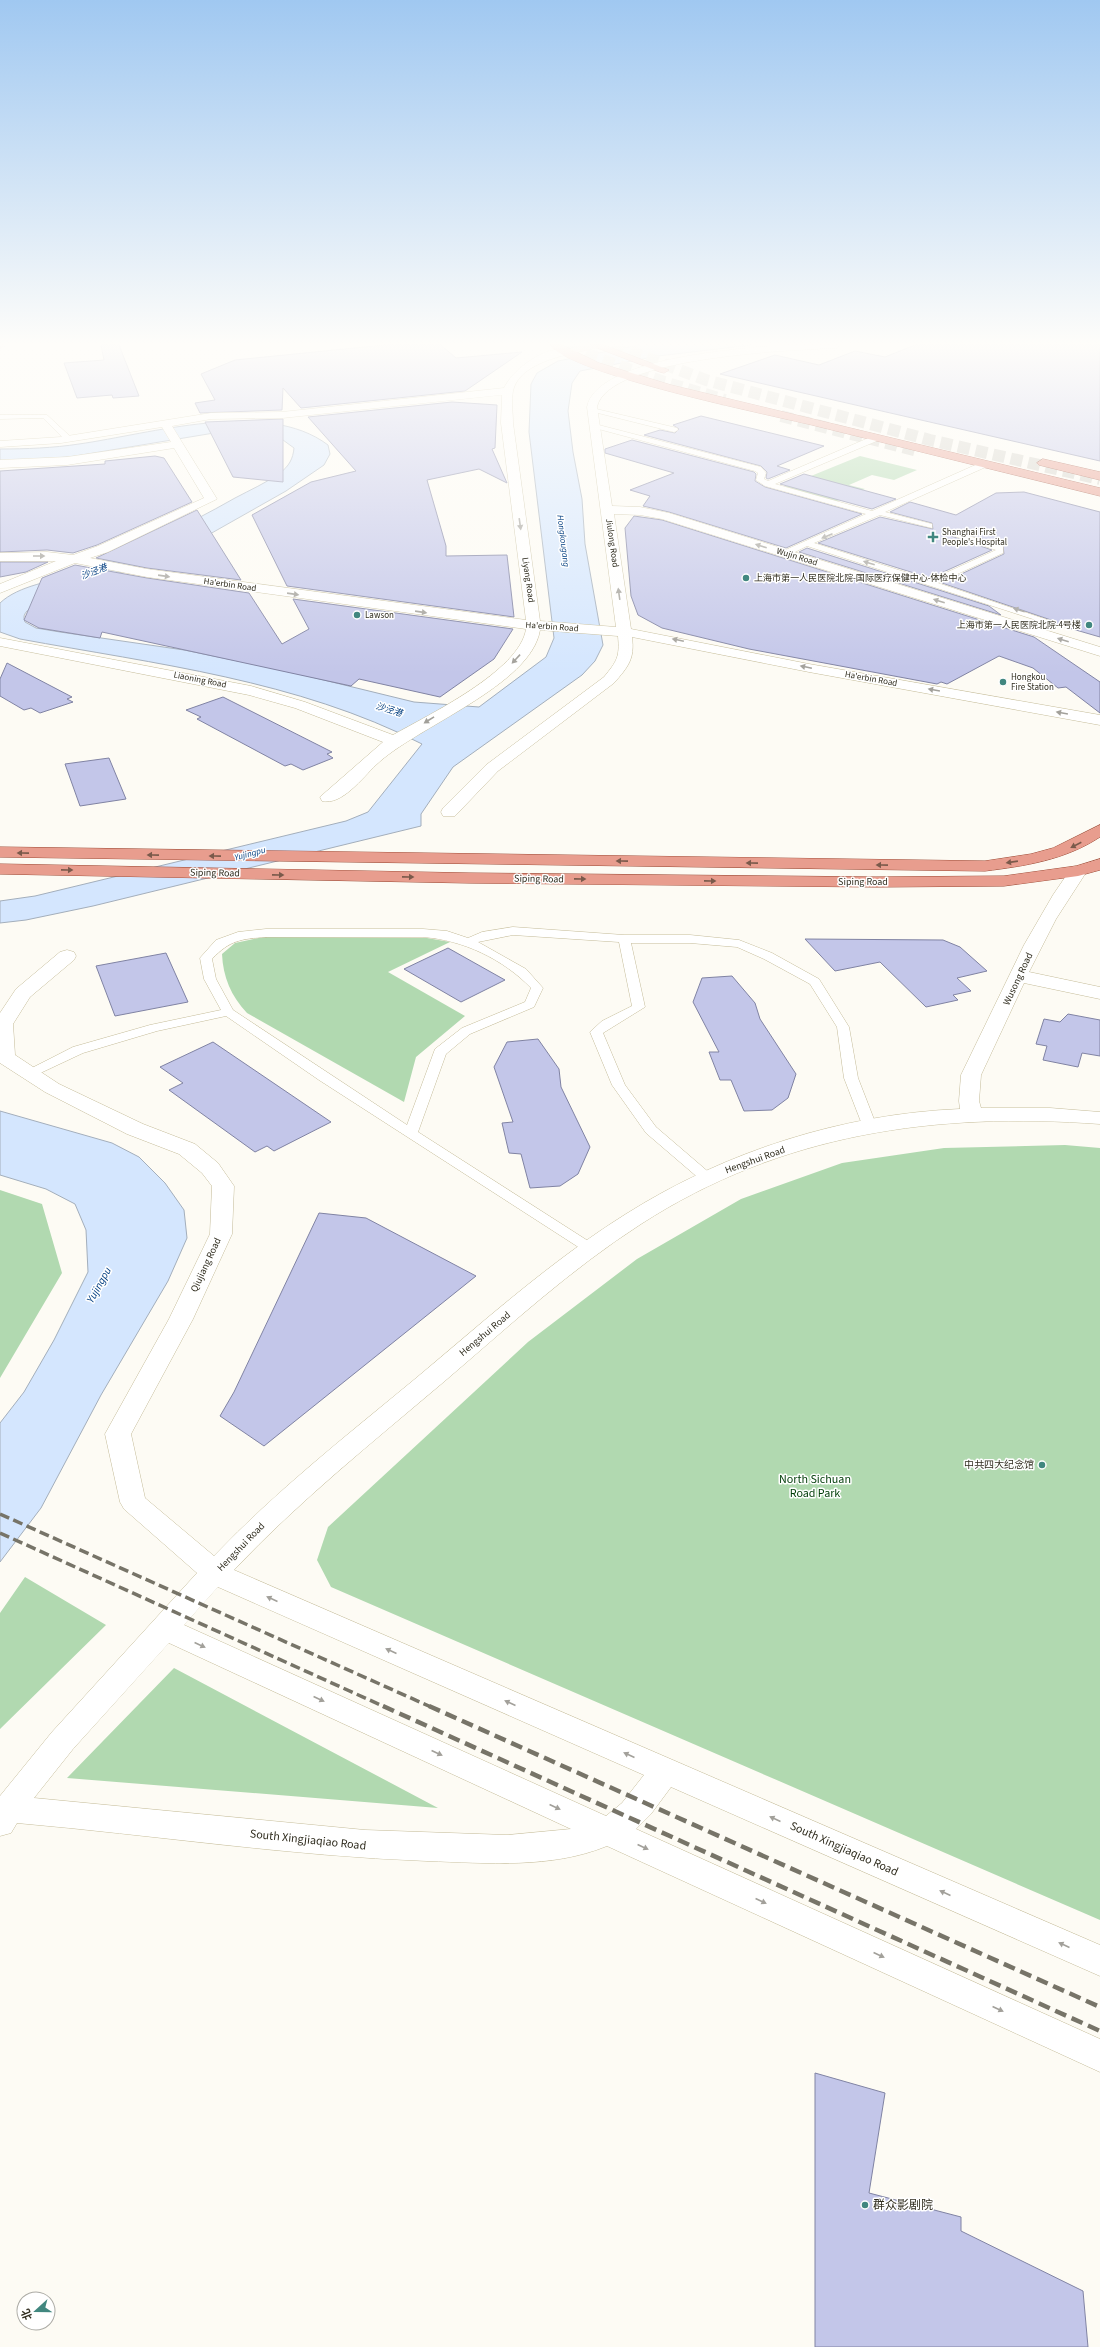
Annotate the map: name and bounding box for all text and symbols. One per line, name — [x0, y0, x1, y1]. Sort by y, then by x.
water label: Hongkougang — [553, 514, 573, 568]
one-way arrow — [517, 518, 523, 530]
street label: Jiulong Road — [602, 518, 622, 568]
place label: Shanghai First People's Hospital — [942, 526, 1007, 549]
marker: Shanghai First People's Hospital — [927, 531, 939, 543]
one-way arrow — [822, 533, 833, 539]
one-way arrow — [755, 543, 767, 549]
street label: Wujin Road — [775, 545, 819, 569]
one-way arrow — [33, 553, 46, 559]
street label: Liyang Road — [518, 556, 538, 604]
one-way arrow — [862, 560, 874, 566]
water label: 沙泾港 — [79, 561, 111, 583]
place label: 上海市第一人民医院北院-国际医疗保健中心-体检中心 — [754, 572, 967, 585]
one-way arrow — [158, 573, 170, 579]
marker: 上海市第一人民医院北院-国际医疗保健中心-体检中心 — [741, 573, 751, 583]
street label: Ha'erbin Road — [203, 575, 257, 595]
one-way arrow — [616, 587, 622, 600]
one-way arrow — [287, 591, 299, 597]
one-way arrow — [932, 598, 944, 604]
one-way arrow — [1013, 607, 1025, 613]
place label: Lawson — [365, 609, 394, 622]
one-way arrow — [415, 609, 428, 615]
marker: Lawson — [352, 610, 362, 620]
street label: Ha'erbin Road — [525, 619, 579, 635]
place label: 上海市第一人民医院北院-4号楼 — [957, 619, 1081, 632]
marker: 上海市第一人民医院北院-4号楼 — [1084, 620, 1094, 630]
one-way arrow — [672, 637, 685, 643]
one-way arrow — [1056, 637, 1068, 643]
one-way arrow — [511, 654, 520, 664]
one-way arrow — [800, 664, 812, 670]
street label: Liaoning Road — [172, 668, 228, 692]
street label: Ha'erbin Road — [844, 668, 898, 690]
place label: Hongkou Fire Station — [1011, 671, 1054, 694]
marker: Hongkou Fire Station — [998, 677, 1008, 687]
one-way arrow — [927, 687, 940, 693]
water label: 沙泾港 — [374, 700, 406, 721]
one-way arrow — [1055, 710, 1068, 716]
one-way arrow — [423, 717, 435, 724]
one-way arrow — [1070, 842, 1082, 848]
water label: Yujingpu — [233, 844, 267, 864]
one-way arrow — [16, 850, 29, 856]
one-way arrow — [146, 852, 159, 858]
one-way arrow — [208, 853, 221, 859]
one-way arrow — [615, 858, 628, 864]
one-way arrow — [1006, 859, 1018, 865]
one-way arrow — [745, 860, 758, 866]
one-way arrow — [875, 862, 888, 868]
street label: Siping Road — [190, 866, 240, 880]
one-way arrow — [61, 867, 73, 874]
one-way arrow — [272, 872, 285, 878]
street label: Siping Road — [514, 872, 564, 886]
one-way arrow — [402, 874, 415, 880]
street label: Siping Road — [838, 875, 888, 889]
one-way arrow — [574, 876, 587, 882]
one-way arrow — [704, 877, 716, 884]
street label: Wusong Road — [1000, 950, 1036, 1008]
street label: Hengshui Road — [723, 1143, 787, 1177]
street label: Qiujiang Road — [187, 1236, 225, 1294]
water label: Yujingpu — [83, 1264, 115, 1306]
street label: Hengshui Road — [456, 1308, 514, 1360]
place label: 中共四大纪念馆 — [964, 1458, 1034, 1472]
marker: 中共四大纪念馆 — [1037, 1460, 1047, 1470]
park label: North Sichuan Road Park — [779, 1471, 851, 1502]
street label: Hengshui Road — [214, 1519, 268, 1575]
one-way arrow — [266, 1595, 278, 1601]
one-way arrow — [195, 1642, 206, 1648]
one-way arrow — [386, 1648, 397, 1654]
one-way arrow — [313, 1696, 324, 1702]
one-way arrow — [505, 1700, 516, 1706]
one-way arrow — [431, 1750, 442, 1756]
one-way arrow — [624, 1752, 635, 1758]
one-way arrow — [549, 1804, 561, 1810]
one-way arrow — [768, 1815, 780, 1821]
street label: South Xingjiaqiao Road — [787, 1817, 901, 1881]
street label: South Xingjiaqiao Road — [249, 1825, 367, 1855]
one-way arrow — [637, 1844, 649, 1850]
one-way arrow — [940, 1890, 951, 1896]
one-way arrow — [756, 1898, 767, 1904]
one-way arrow — [1059, 1942, 1070, 1948]
one-way arrow — [874, 1952, 885, 1958]
one-way arrow — [992, 2006, 1003, 2012]
place label: 群众影剧院 — [873, 2197, 933, 2214]
marker: 群众影剧院 — [860, 2200, 870, 2210]
north arrow — [16, 2291, 56, 2331]
text: 北 — [18, 2307, 36, 2322]

